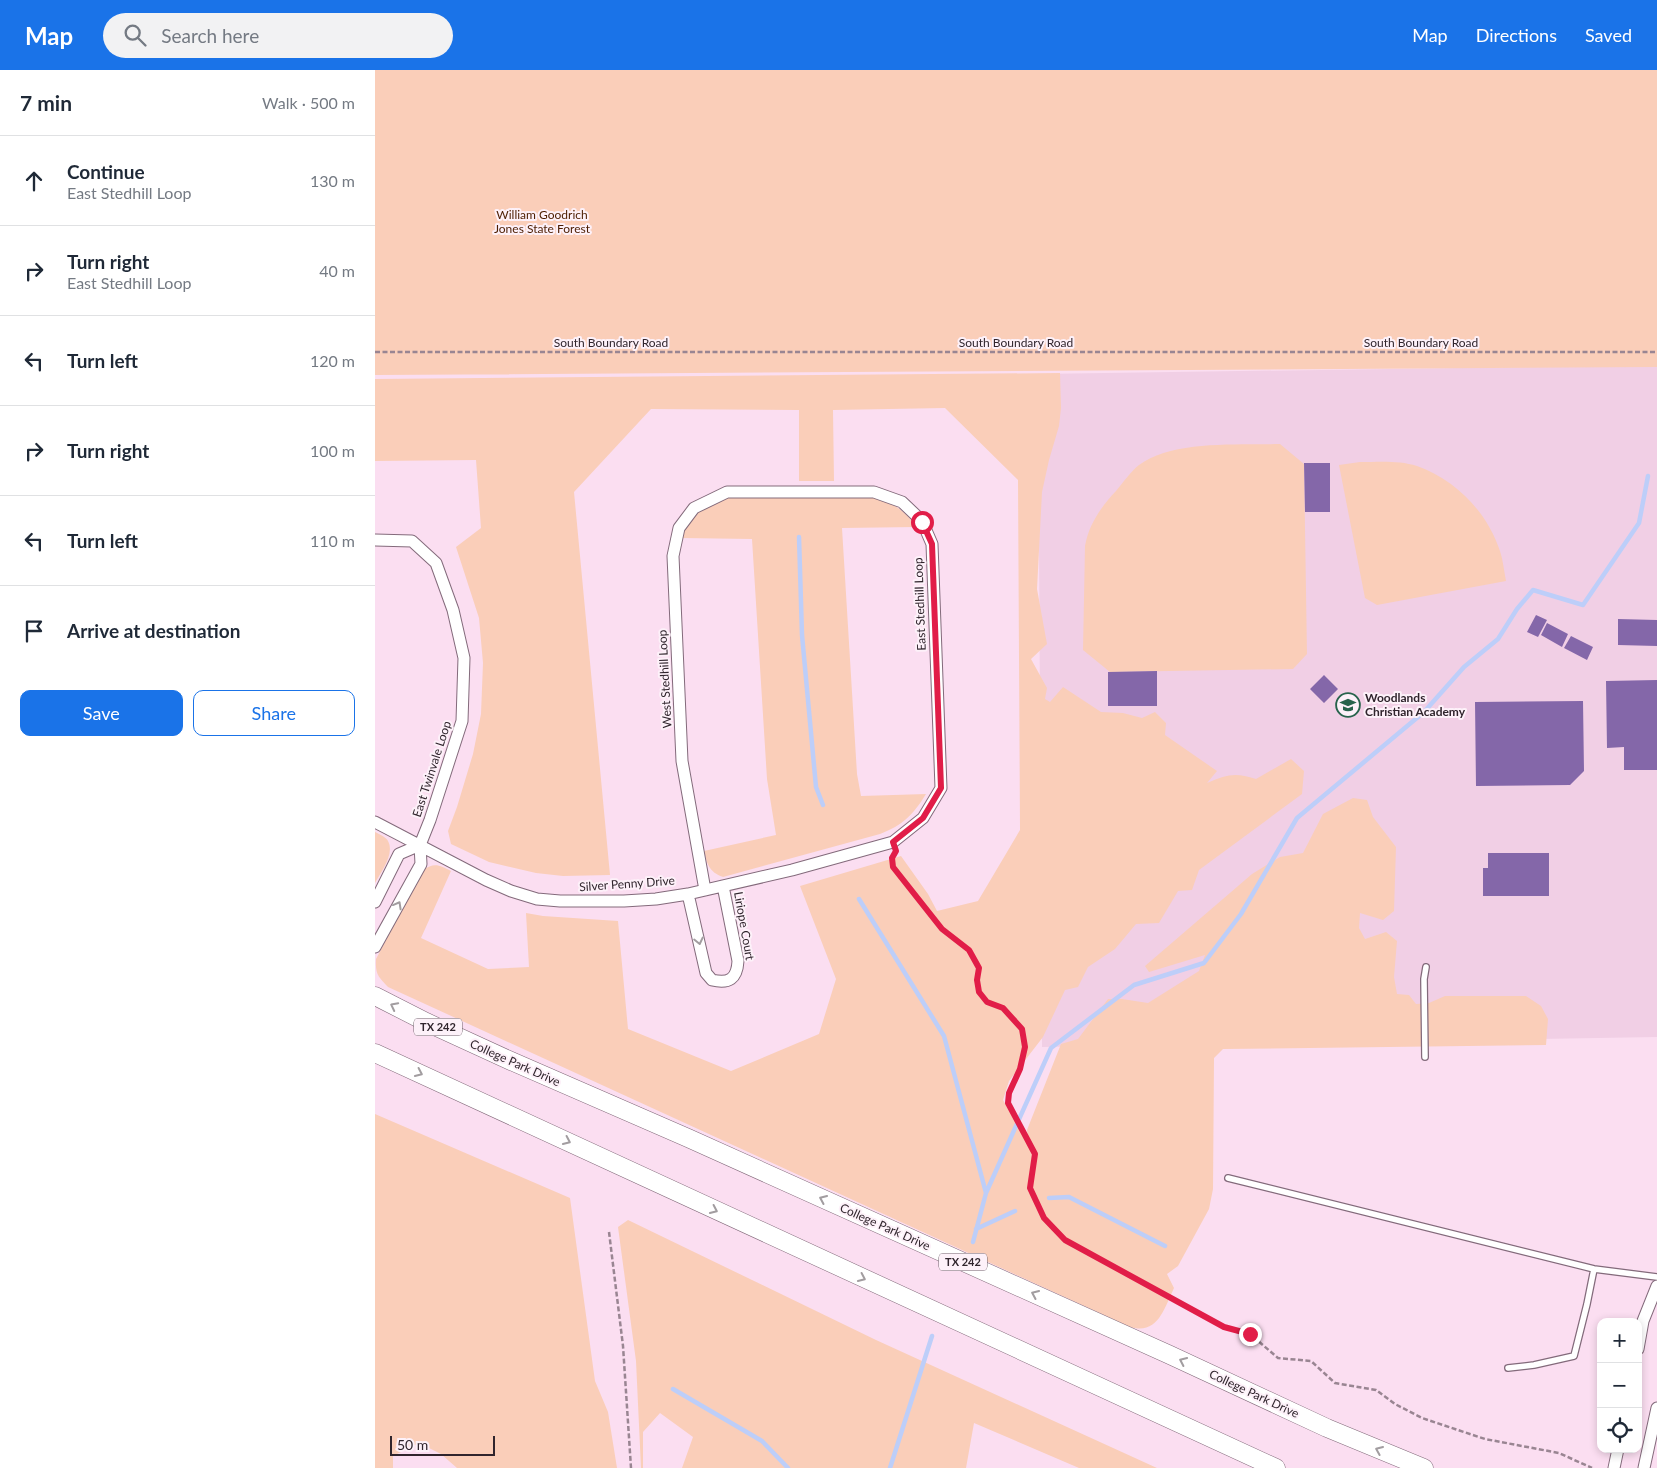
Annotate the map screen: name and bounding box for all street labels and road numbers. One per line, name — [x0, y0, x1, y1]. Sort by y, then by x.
street label: South Boundary Road — [554, 335, 668, 350]
street label: South Boundary Road — [959, 335, 1073, 350]
street label: South Boundary Road — [1364, 335, 1478, 350]
street label: East Stedhill Loop — [910, 557, 929, 651]
street label: West Stedhill Loop — [654, 629, 675, 729]
street label: East Twinvale Loop — [409, 719, 454, 819]
street label: Silver Penny Drive — [579, 873, 675, 894]
street label: Liriope Court — [731, 890, 758, 962]
road number: TX 242 — [414, 1019, 462, 1036]
street label: College Park Drive — [468, 1036, 563, 1089]
street label: College Park Drive — [838, 1200, 933, 1253]
road number: TX 242 — [939, 1254, 987, 1270]
street label: College Park Drive — [1207, 1366, 1302, 1421]

